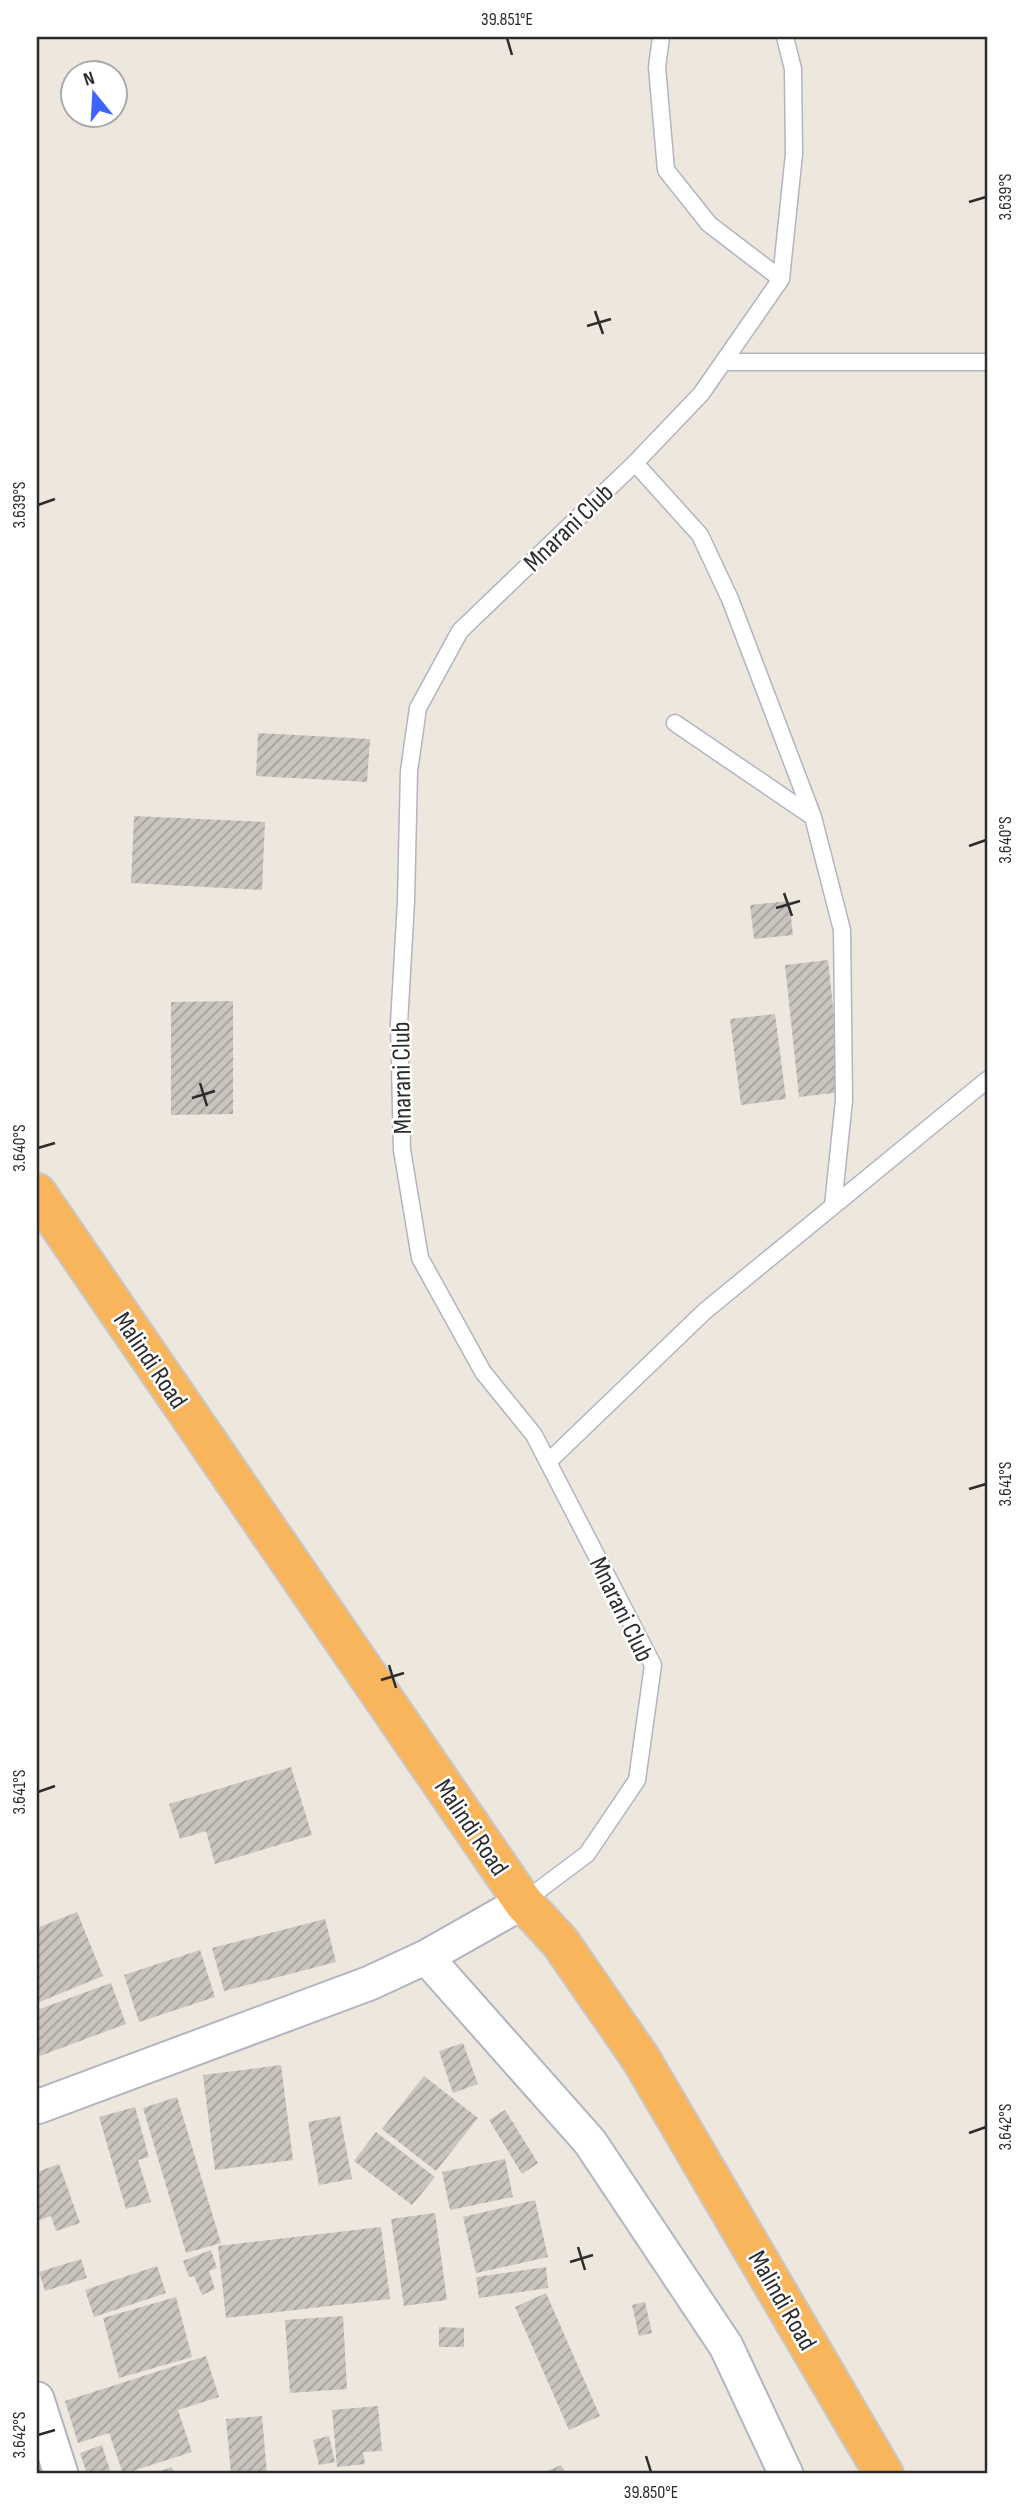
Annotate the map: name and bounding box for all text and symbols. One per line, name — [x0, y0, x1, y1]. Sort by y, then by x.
text: 39.851°E — [481, 9, 533, 30]
north arrow — [60, 60, 130, 130]
text: N — [81, 67, 98, 92]
text: 3.639°S — [995, 173, 1016, 220]
street label: Mnarani Club — [518, 478, 620, 578]
text: 3.639°S — [9, 481, 30, 528]
text: 3.640°S — [995, 816, 1016, 864]
street label: Mnarani Club — [386, 1021, 419, 1135]
text: 3.640°S — [9, 1124, 30, 1172]
street label: Malindi Road — [106, 1307, 193, 1415]
text: 3.641°S — [995, 1461, 1016, 1506]
street label: Mnarani Club — [582, 1552, 659, 1667]
text: 3.641°S — [9, 1769, 30, 1814]
street label: Malindi Road — [427, 1774, 514, 1882]
text: 3.642°S — [995, 2103, 1016, 2150]
street label: Malindi Road — [741, 2245, 823, 2356]
text: 3.642°S — [9, 2411, 30, 2458]
text: 39.850°E — [624, 2482, 678, 2503]

